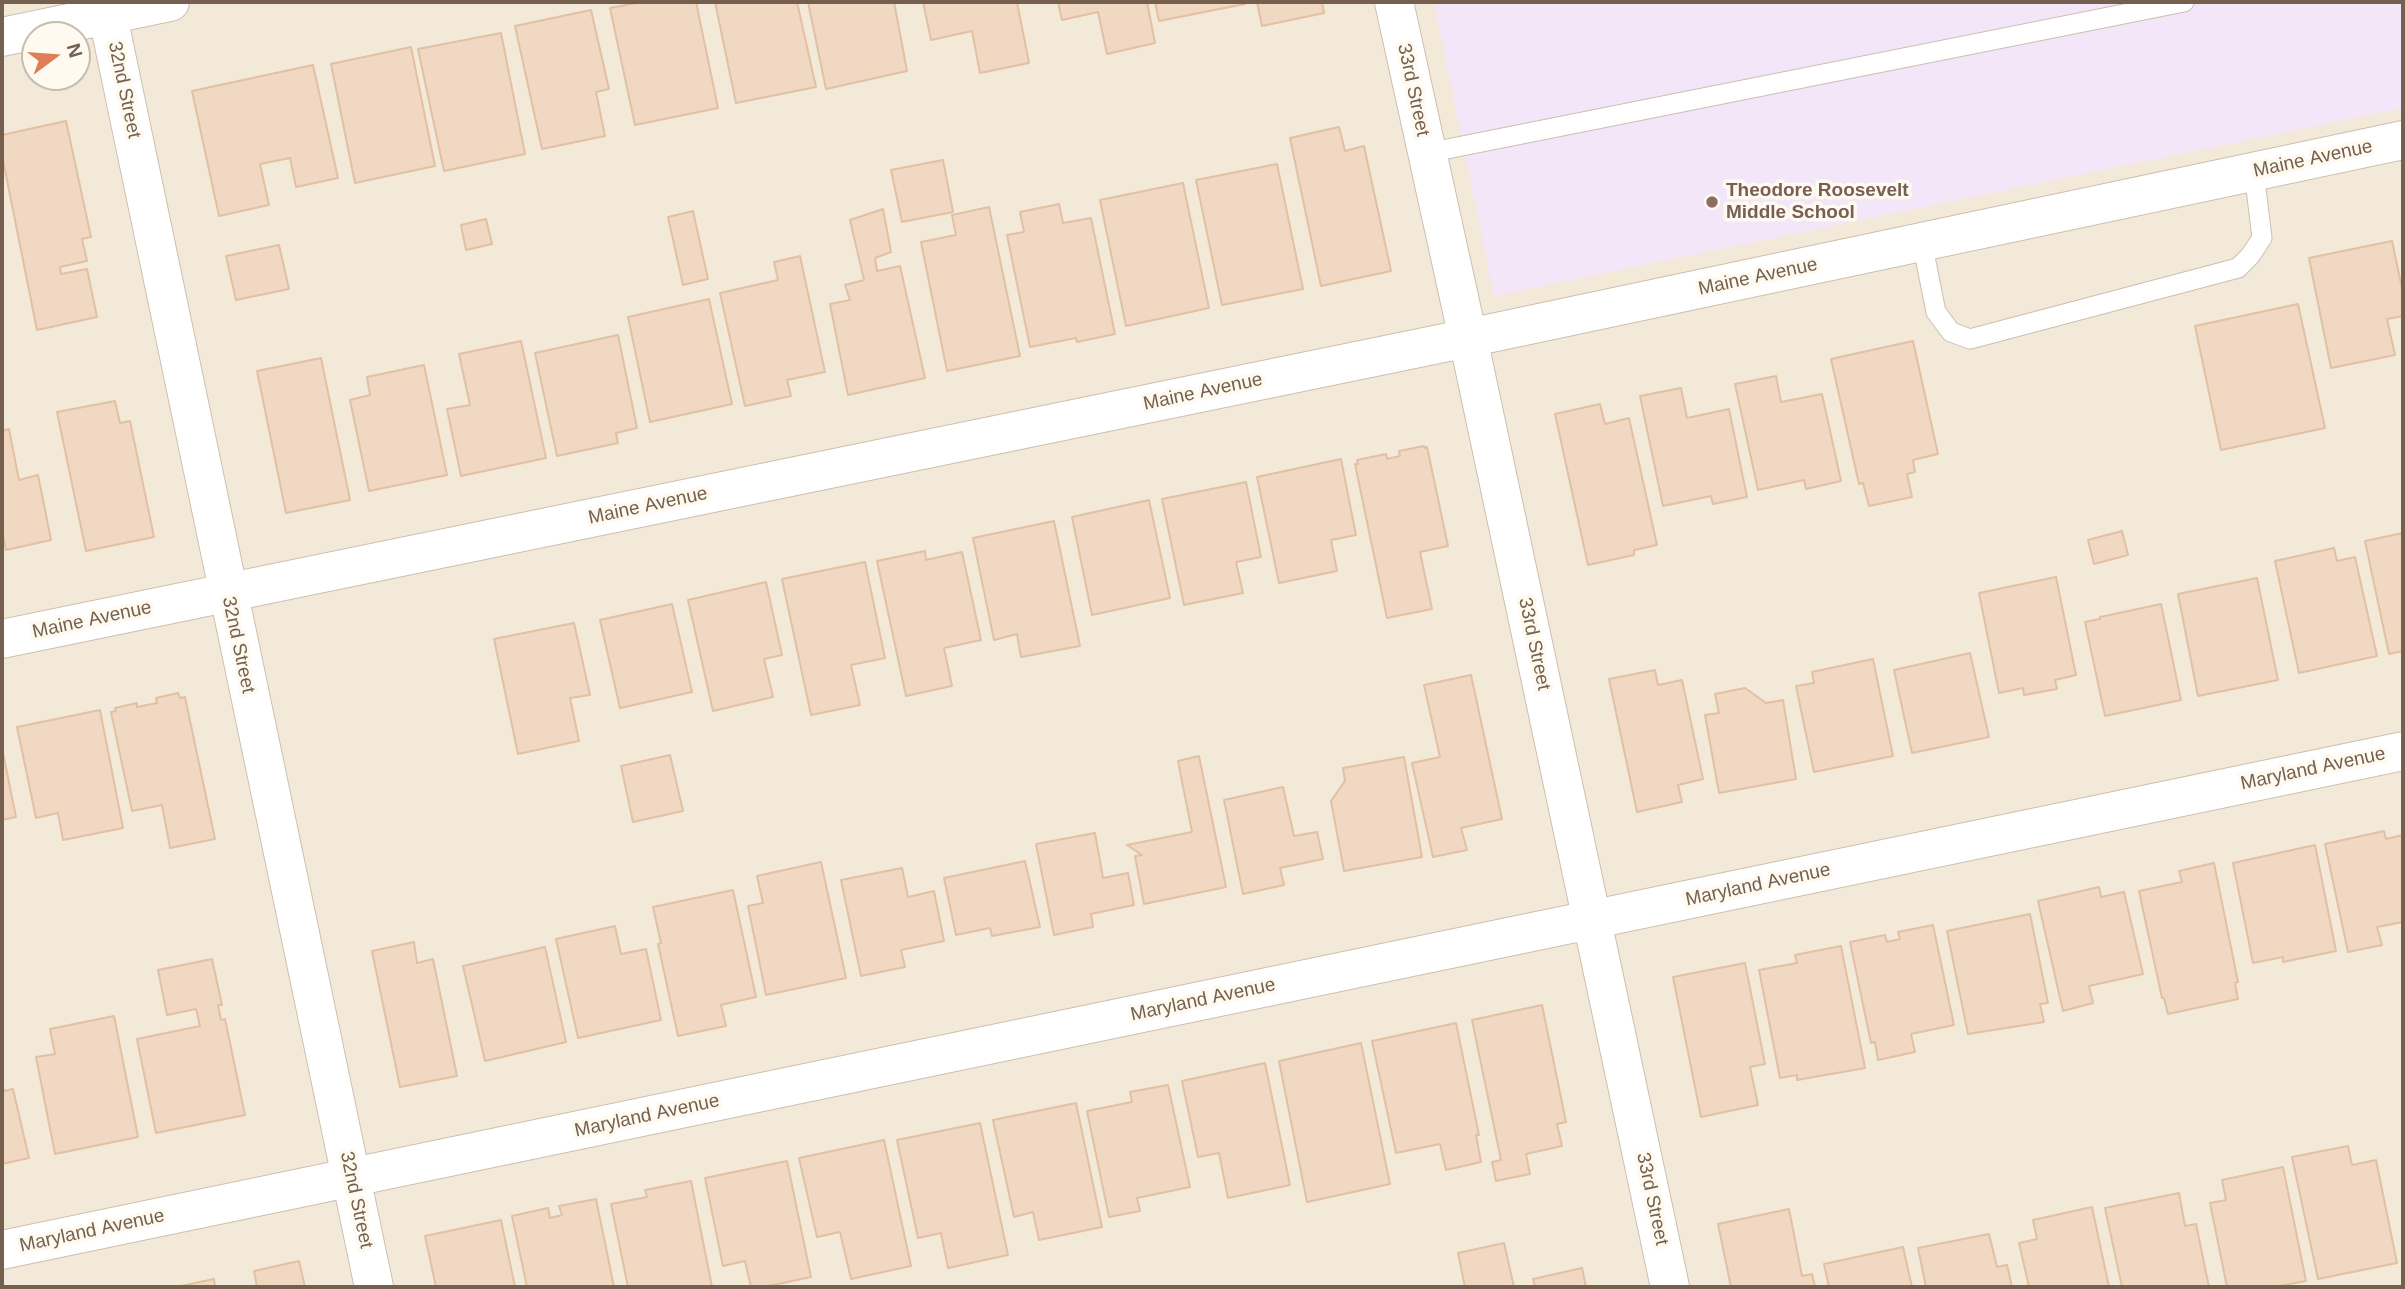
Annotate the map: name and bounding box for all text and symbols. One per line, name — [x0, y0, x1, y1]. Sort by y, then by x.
north arrow — [21, 21, 91, 91]
street label: 32nd Street — [103, 40, 145, 140]
text: N — [63, 41, 87, 60]
street label: 33rd Street — [1392, 42, 1434, 138]
street label: Maine Avenue — [2251, 135, 2375, 183]
place label: Theodore Roosevelt Middle School — [1726, 180, 1909, 224]
marker: Theodore Roosevelt Middle School — [1704, 194, 1720, 210]
street label: Maine Avenue — [1696, 253, 1820, 301]
street label: Maine Avenue — [1141, 368, 1265, 416]
street label: Maine Avenue — [586, 482, 710, 530]
street label: 32nd Street — [217, 595, 259, 695]
street label: Maine Avenue — [30, 596, 154, 644]
street label: 33rd Street — [1513, 596, 1555, 692]
street label: Maryland Avenue — [2238, 743, 2388, 795]
street label: Maryland Avenue — [1683, 859, 1833, 911]
street label: Maryland Avenue — [1128, 974, 1278, 1026]
street label: Maryland Avenue — [572, 1090, 722, 1142]
street label: 32nd Street — [335, 1150, 377, 1250]
street label: 33rd Street — [1631, 1151, 1673, 1247]
street label: Maryland Avenue — [17, 1205, 167, 1257]

